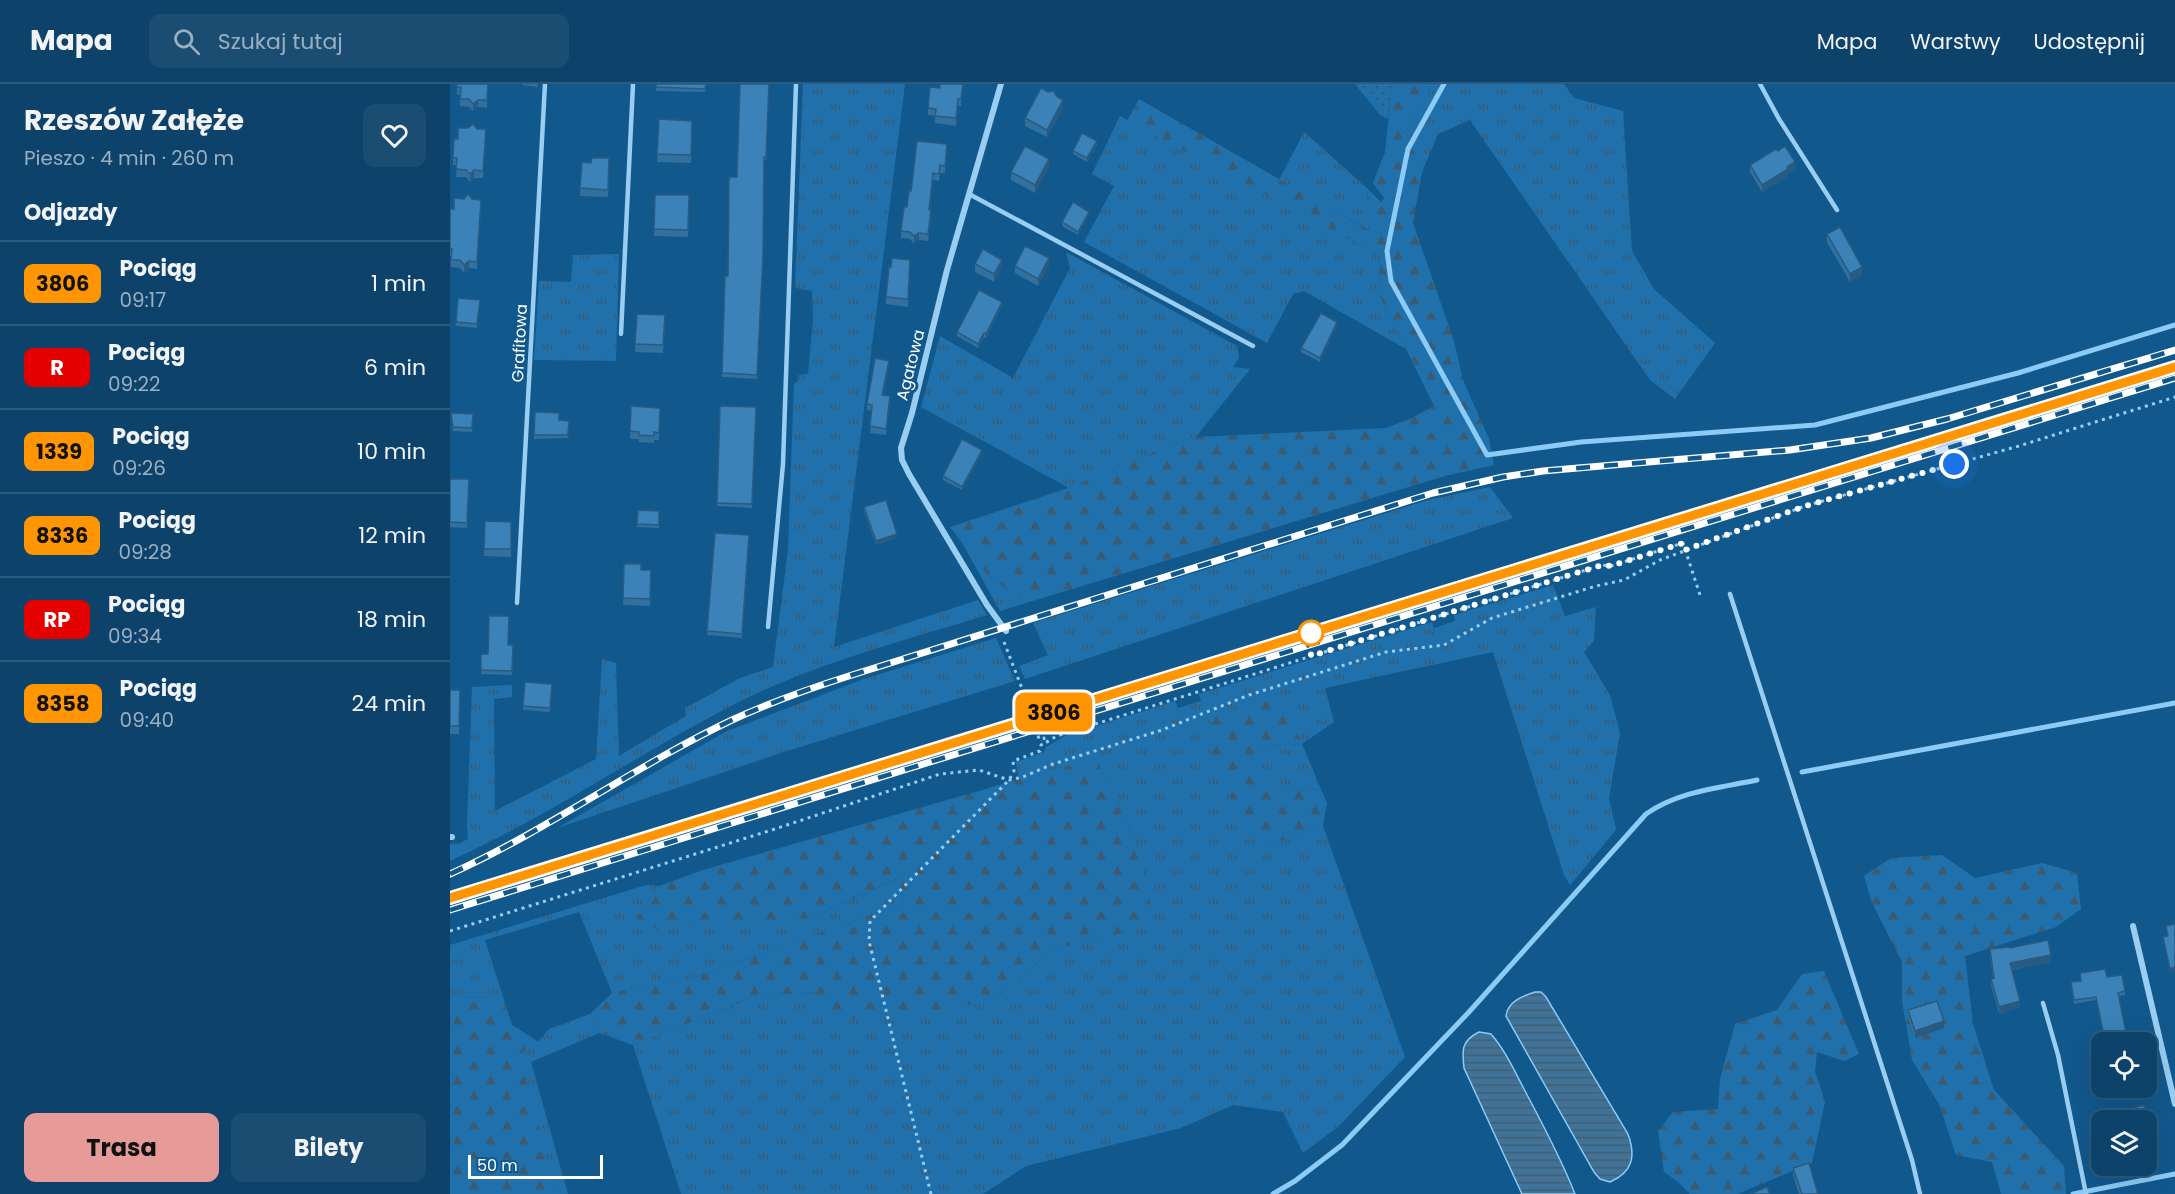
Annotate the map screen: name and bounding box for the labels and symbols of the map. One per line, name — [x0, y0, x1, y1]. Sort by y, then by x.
street label: Grafitowa — [506, 303, 533, 383]
street label: Agatowa — [891, 327, 930, 403]
your location — [1939, 449, 1969, 479]
unlabelled marker — [1298, 620, 1324, 646]
line badge: 3806 — [1012, 692, 1096, 732]
scale bar — [468, 1152, 603, 1180]

